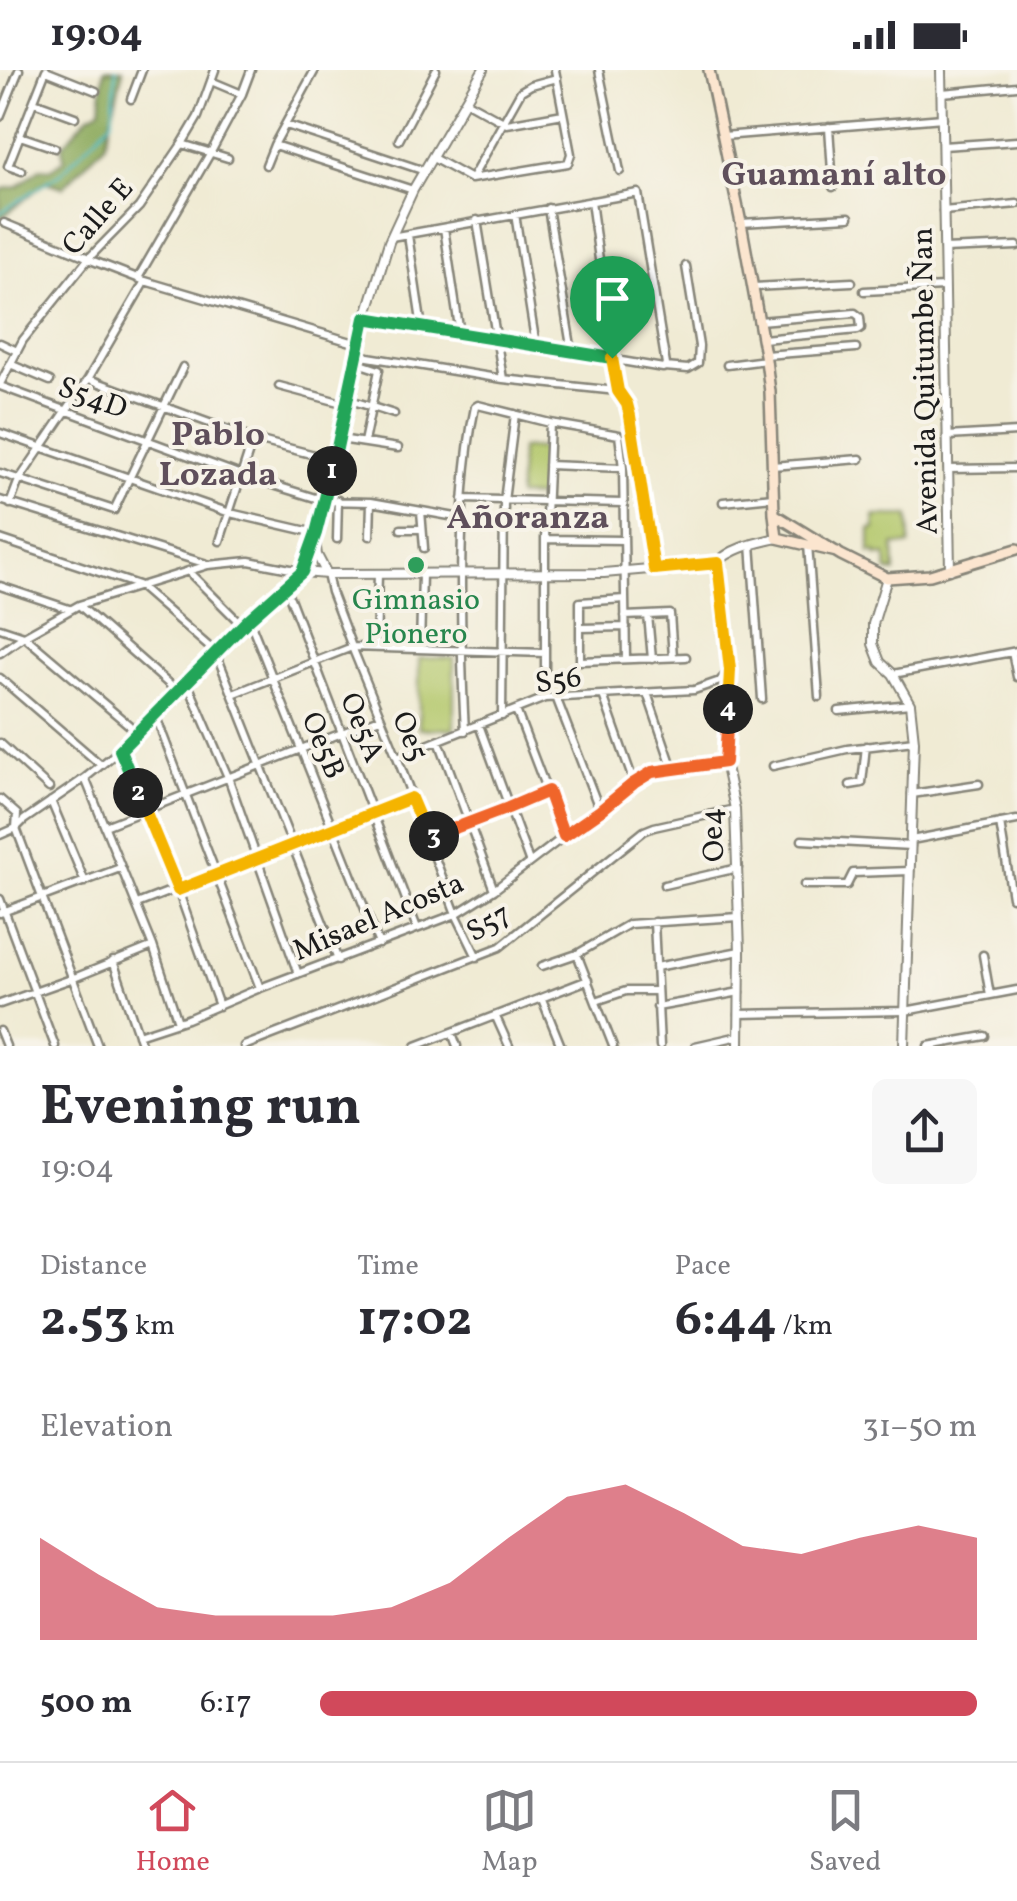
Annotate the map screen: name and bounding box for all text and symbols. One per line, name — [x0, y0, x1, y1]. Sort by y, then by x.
text: 19:04 — [50, 9, 143, 62]
district label: Guamaní alto — [722, 152, 946, 200]
street label: Calle E — [53, 169, 144, 265]
street label: Avenida Quitumbe Ñan — [902, 227, 950, 535]
pin — [570, 256, 655, 359]
icon: arrive — [585, 271, 640, 326]
street label: S54D — [52, 367, 133, 431]
district label: Pablo Lozada — [159, 412, 277, 500]
pin: 1 — [307, 446, 357, 496]
text: 1 — [326, 451, 338, 490]
district label: Añoranza — [447, 495, 609, 543]
marker: Gimnasio Pionero — [405, 554, 427, 576]
place label: Gimnasio Pionero — [352, 580, 480, 656]
street label: S56 — [532, 657, 584, 705]
pin: 4 — [703, 684, 753, 734]
street label: Oe5A — [328, 687, 394, 769]
text: 4 — [720, 689, 736, 728]
street label: Oe5 — [380, 705, 438, 768]
street label: Oe5B — [290, 706, 355, 786]
pin: 2 — [113, 768, 163, 818]
text: 2 — [131, 773, 145, 812]
street label: Oe4 — [691, 806, 737, 863]
pin: 3 — [409, 811, 459, 861]
text: 3 — [427, 816, 441, 855]
street label: Misael Acosta — [287, 863, 471, 973]
street label: S57 — [459, 894, 519, 953]
text: Evening run — [40, 1071, 361, 1147]
button: share — [872, 1079, 977, 1184]
text: 19:04 — [40, 1147, 114, 1191]
text: Distance — [40, 1247, 147, 1286]
text: Time — [357, 1247, 419, 1286]
text: Pace — [675, 1247, 731, 1286]
text: 2.53 — [40, 1286, 129, 1356]
text: 17:02 — [357, 1286, 472, 1356]
text: 6:44 — [675, 1286, 777, 1356]
text: km — [129, 1307, 175, 1346]
text: /km — [777, 1307, 833, 1346]
text: Elevation — [40, 1406, 173, 1450]
text: 31–50 m — [862, 1406, 977, 1450]
text: 500 m — [40, 1682, 132, 1726]
text: 6:17 — [200, 1682, 252, 1726]
tab: Home — [136, 1783, 210, 1882]
tab: Map — [481, 1783, 537, 1882]
tab: Saved — [809, 1783, 881, 1882]

